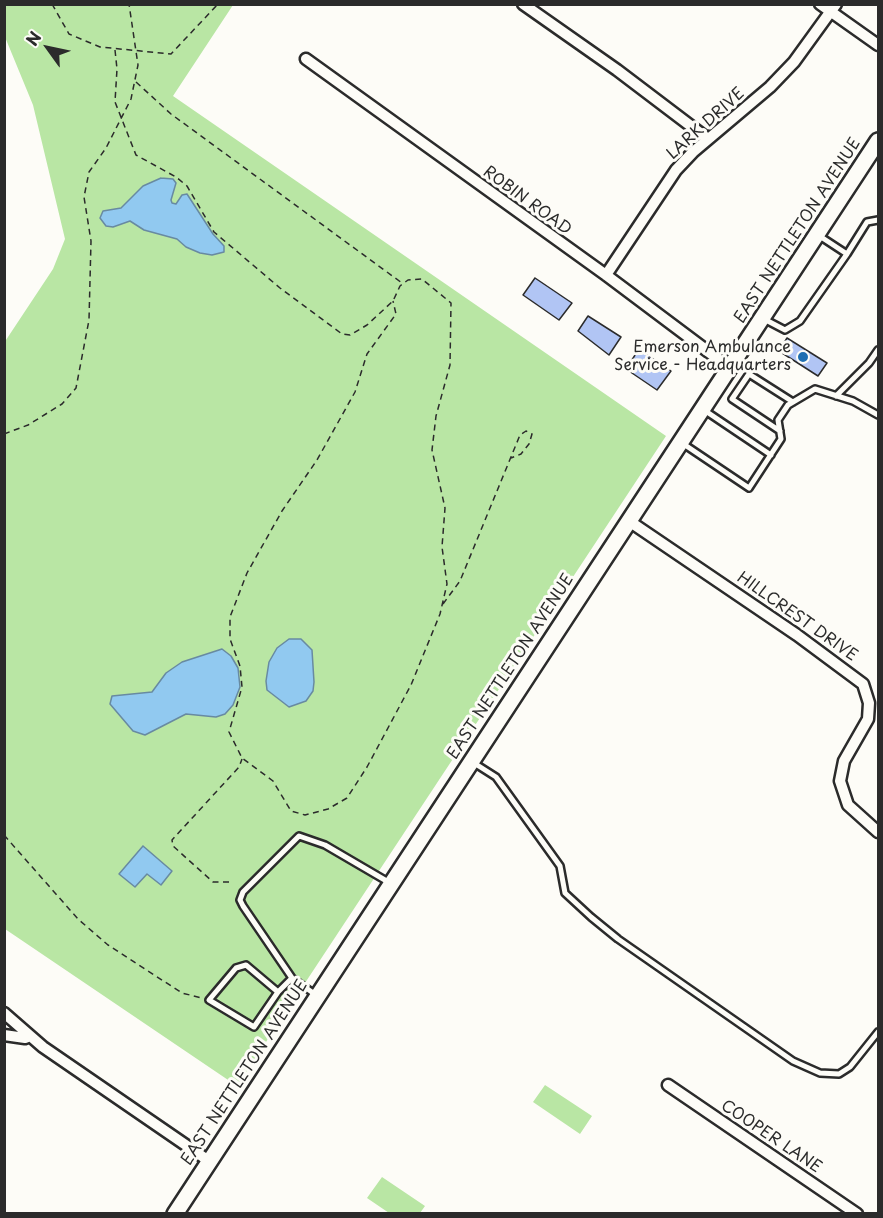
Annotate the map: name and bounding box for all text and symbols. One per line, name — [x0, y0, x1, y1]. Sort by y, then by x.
north arrow — [18, 18, 78, 78]
text: N — [19, 26, 46, 50]
street label: LARK DRIVE — [663, 84, 749, 164]
street label: EAST NETTLETON AVENUE — [731, 135, 865, 327]
street label: ROBIN ROAD — [479, 163, 575, 239]
place label: Emerson Ambulance Service - Headquarters — [614, 338, 791, 376]
marker: Emerson Ambulance Service - Headquarters — [796, 350, 810, 364]
street label: HILLCREST DRIVE — [733, 568, 861, 666]
street label: EAST NETTLETON AVENUE — [444, 571, 578, 763]
street label: EAST NETTLETON AVENUE — [178, 977, 312, 1169]
street label: COOPER LANE — [717, 1096, 825, 1178]

